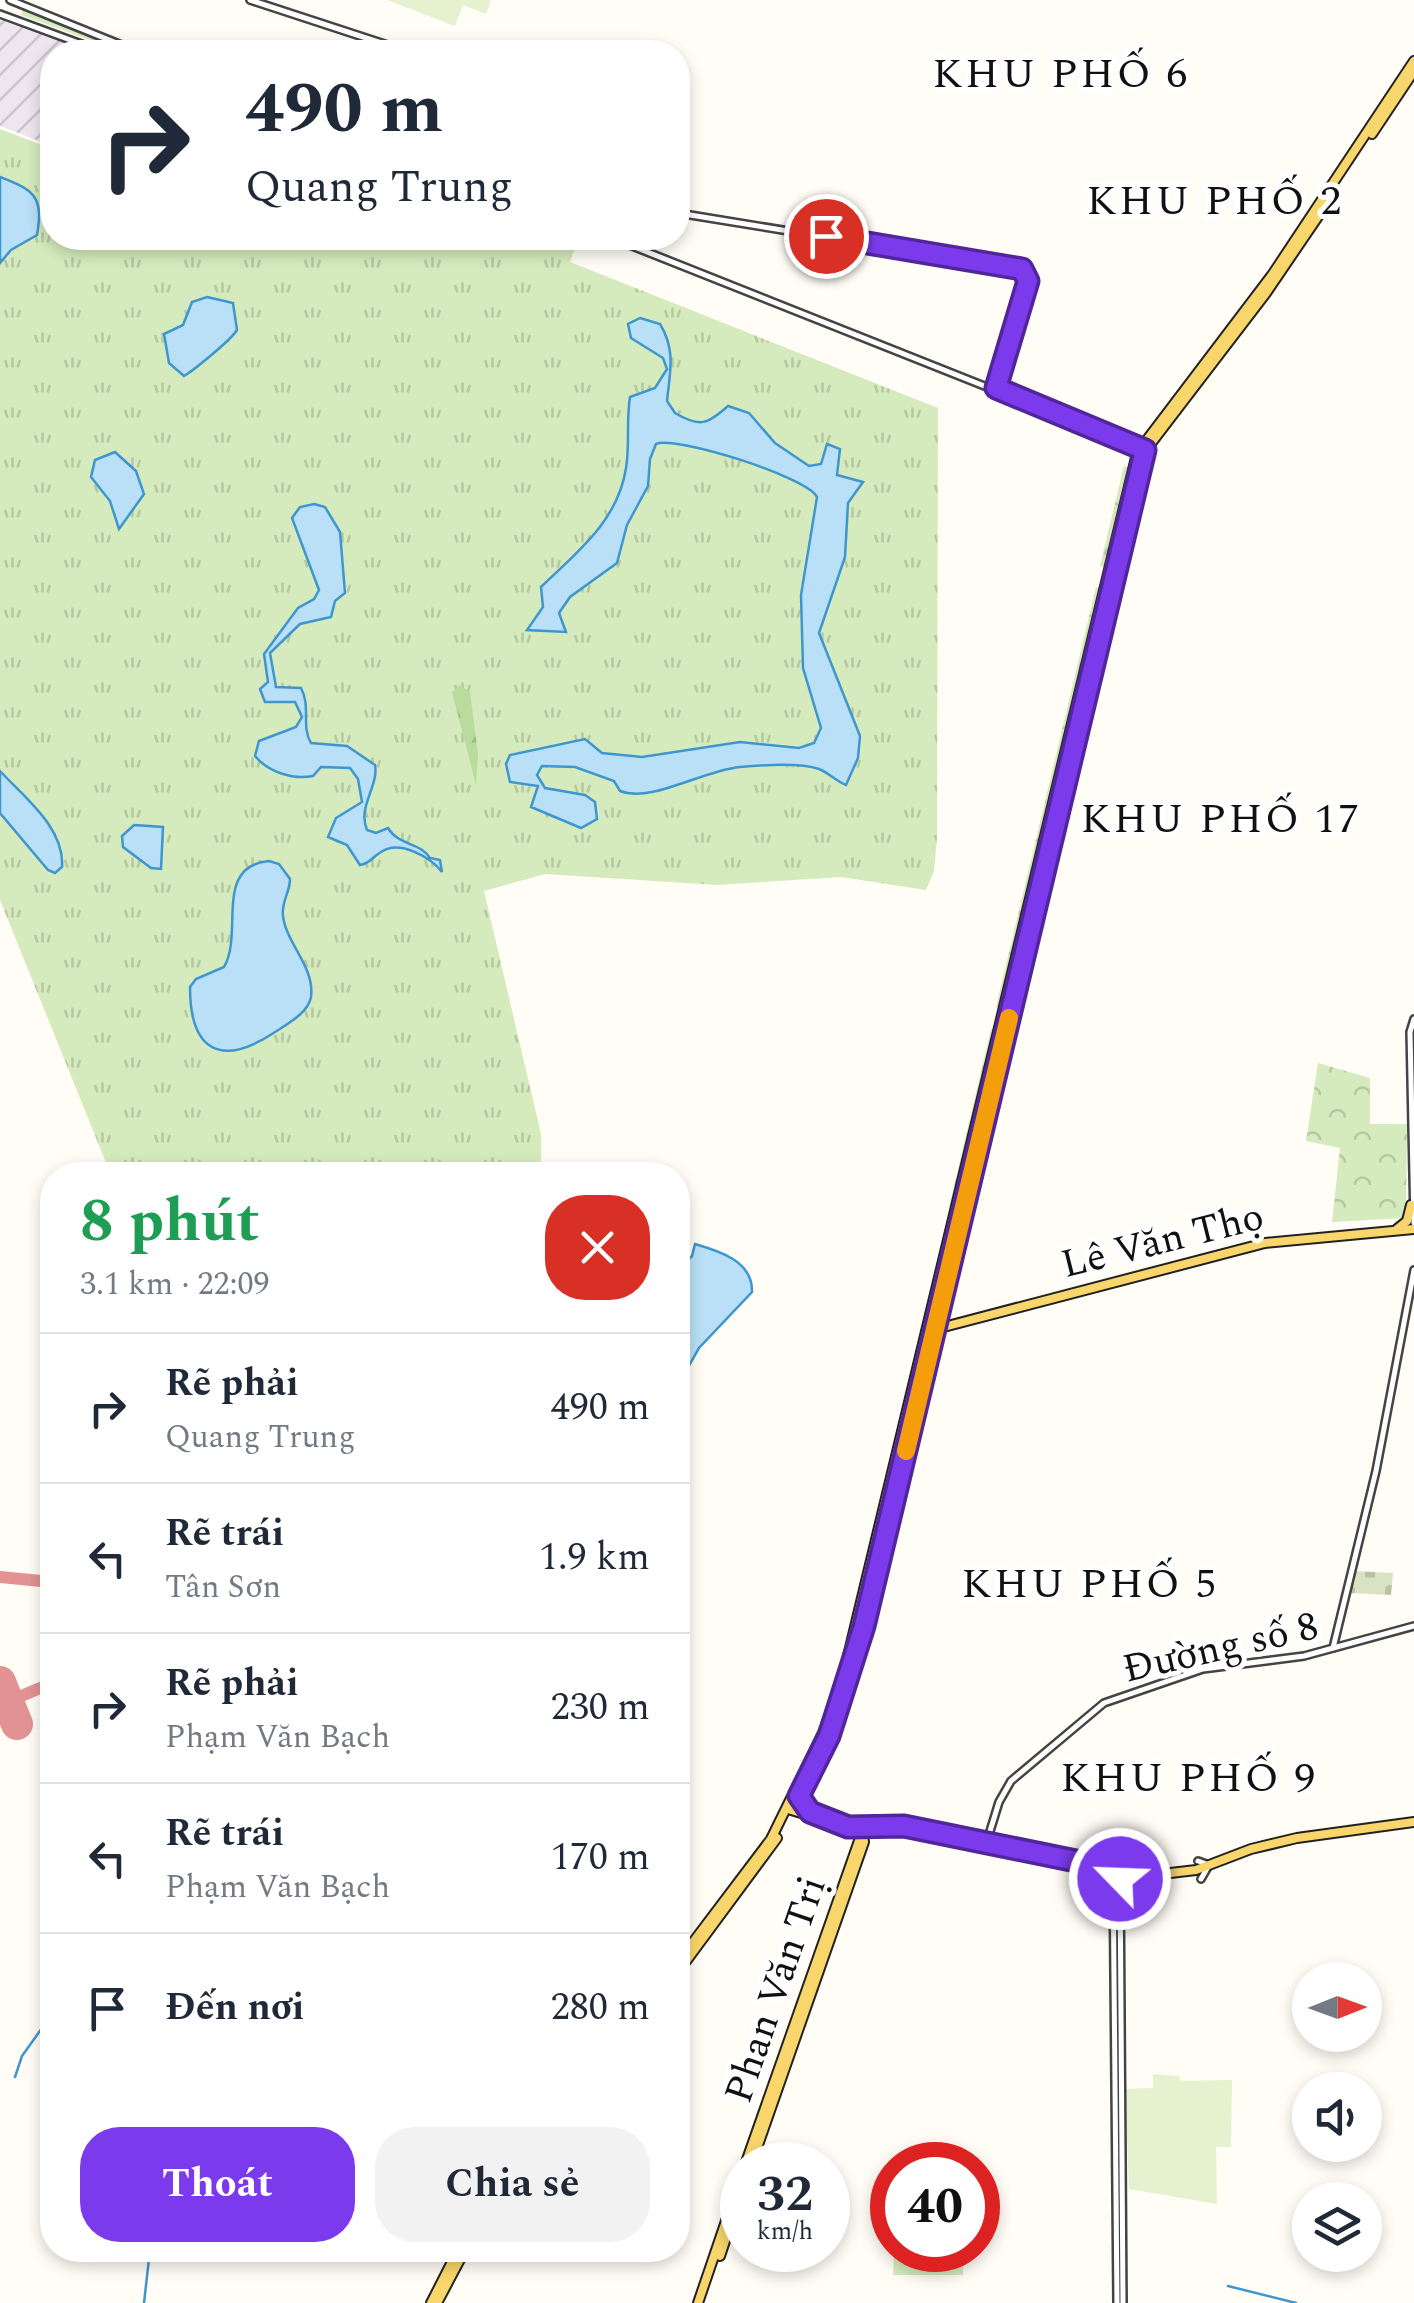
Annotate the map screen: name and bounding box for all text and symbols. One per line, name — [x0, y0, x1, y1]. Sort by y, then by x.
district label: KHU PHỐ 6 — [932, 43, 1190, 106]
text: 490 m — [245, 57, 443, 163]
icon: right — [80, 80, 210, 210]
text: Quang Trung — [245, 153, 513, 222]
district label: KHU PHỐ 2 — [1086, 170, 1344, 233]
pin — [784, 194, 869, 279]
icon: arrive — [799, 209, 854, 264]
district label: KHU PHỐ 17 — [1081, 788, 1361, 851]
text: 8 phút — [80, 1176, 260, 1268]
street label: Lê Văn Thọ — [1055, 1187, 1270, 1296]
button: close — [545, 1195, 650, 1300]
text: 3.1 km · 22:09 — [80, 1260, 269, 1309]
text: Rẽ phải — [165, 1355, 299, 1413]
text: 490 m — [551, 1379, 650, 1437]
icon: right — [80, 1381, 135, 1436]
text: Quang Trung — [165, 1413, 356, 1462]
text: Rẽ trái — [165, 1505, 284, 1563]
text: 1.9 km — [539, 1529, 650, 1587]
icon: left — [80, 1531, 135, 1586]
district label: KHU PHỐ 5 — [961, 1553, 1219, 1616]
text: Tân Sơn — [165, 1563, 281, 1612]
street label: Đường số 8 — [1117, 1596, 1324, 1701]
text: Rẽ phải — [165, 1655, 299, 1713]
text: 230 m — [551, 1679, 650, 1737]
icon: right — [80, 1681, 135, 1736]
text: Phạm Văn Bạch — [165, 1713, 390, 1762]
district label: KHU PHỐ 9 — [1060, 1747, 1318, 1810]
text: Rẽ trái — [165, 1805, 284, 1863]
position arrow — [1068, 1827, 1172, 1931]
text: 170 m — [551, 1829, 650, 1887]
icon: left — [80, 1831, 135, 1886]
text: Phạm Văn Bạch — [165, 1863, 390, 1912]
street label: Phan Văn Trị — [709, 1868, 844, 2111]
north arrow — [1292, 1962, 1382, 2052]
map controls — [1292, 1962, 1382, 2272]
text: Đến nơi — [165, 1979, 304, 2037]
text: 280 m — [551, 1979, 650, 2037]
icon: arrive — [80, 1981, 135, 2036]
button: sound — [1292, 2072, 1382, 2162]
button: Thoát — [80, 2127, 355, 2242]
button: Chia sẻ — [375, 2127, 650, 2242]
speed limit sign: 40 — [870, 2142, 1000, 2272]
text: 32 — [757, 2157, 813, 2233]
button: layers — [1292, 2182, 1382, 2272]
text: km/h — [757, 2213, 813, 2251]

